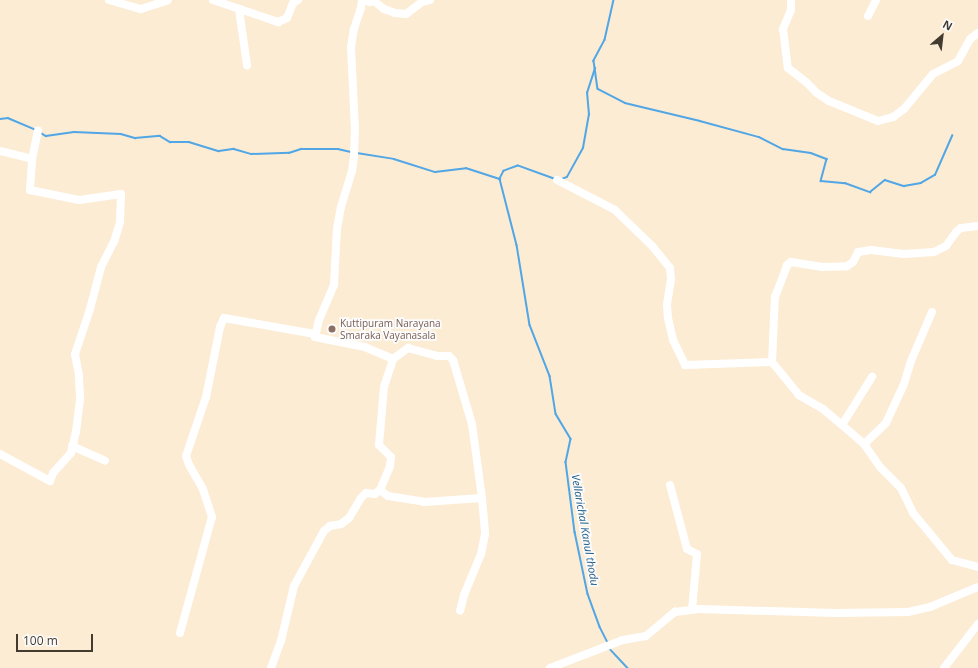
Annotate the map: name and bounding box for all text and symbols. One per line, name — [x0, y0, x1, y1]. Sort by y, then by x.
north arrow — [922, 16, 962, 56]
text: N — [940, 16, 955, 34]
place label: Kuttipuram Narayana Smaraka Vayanasala — [340, 317, 441, 340]
marker: Kuttipuram Narayana Smaraka Vayanasala — [327, 324, 337, 334]
water label: Vellarichal Kanul thodu — [569, 473, 601, 587]
scale bar — [18, 626, 95, 652]
text: 100 m — [23, 632, 58, 649]

